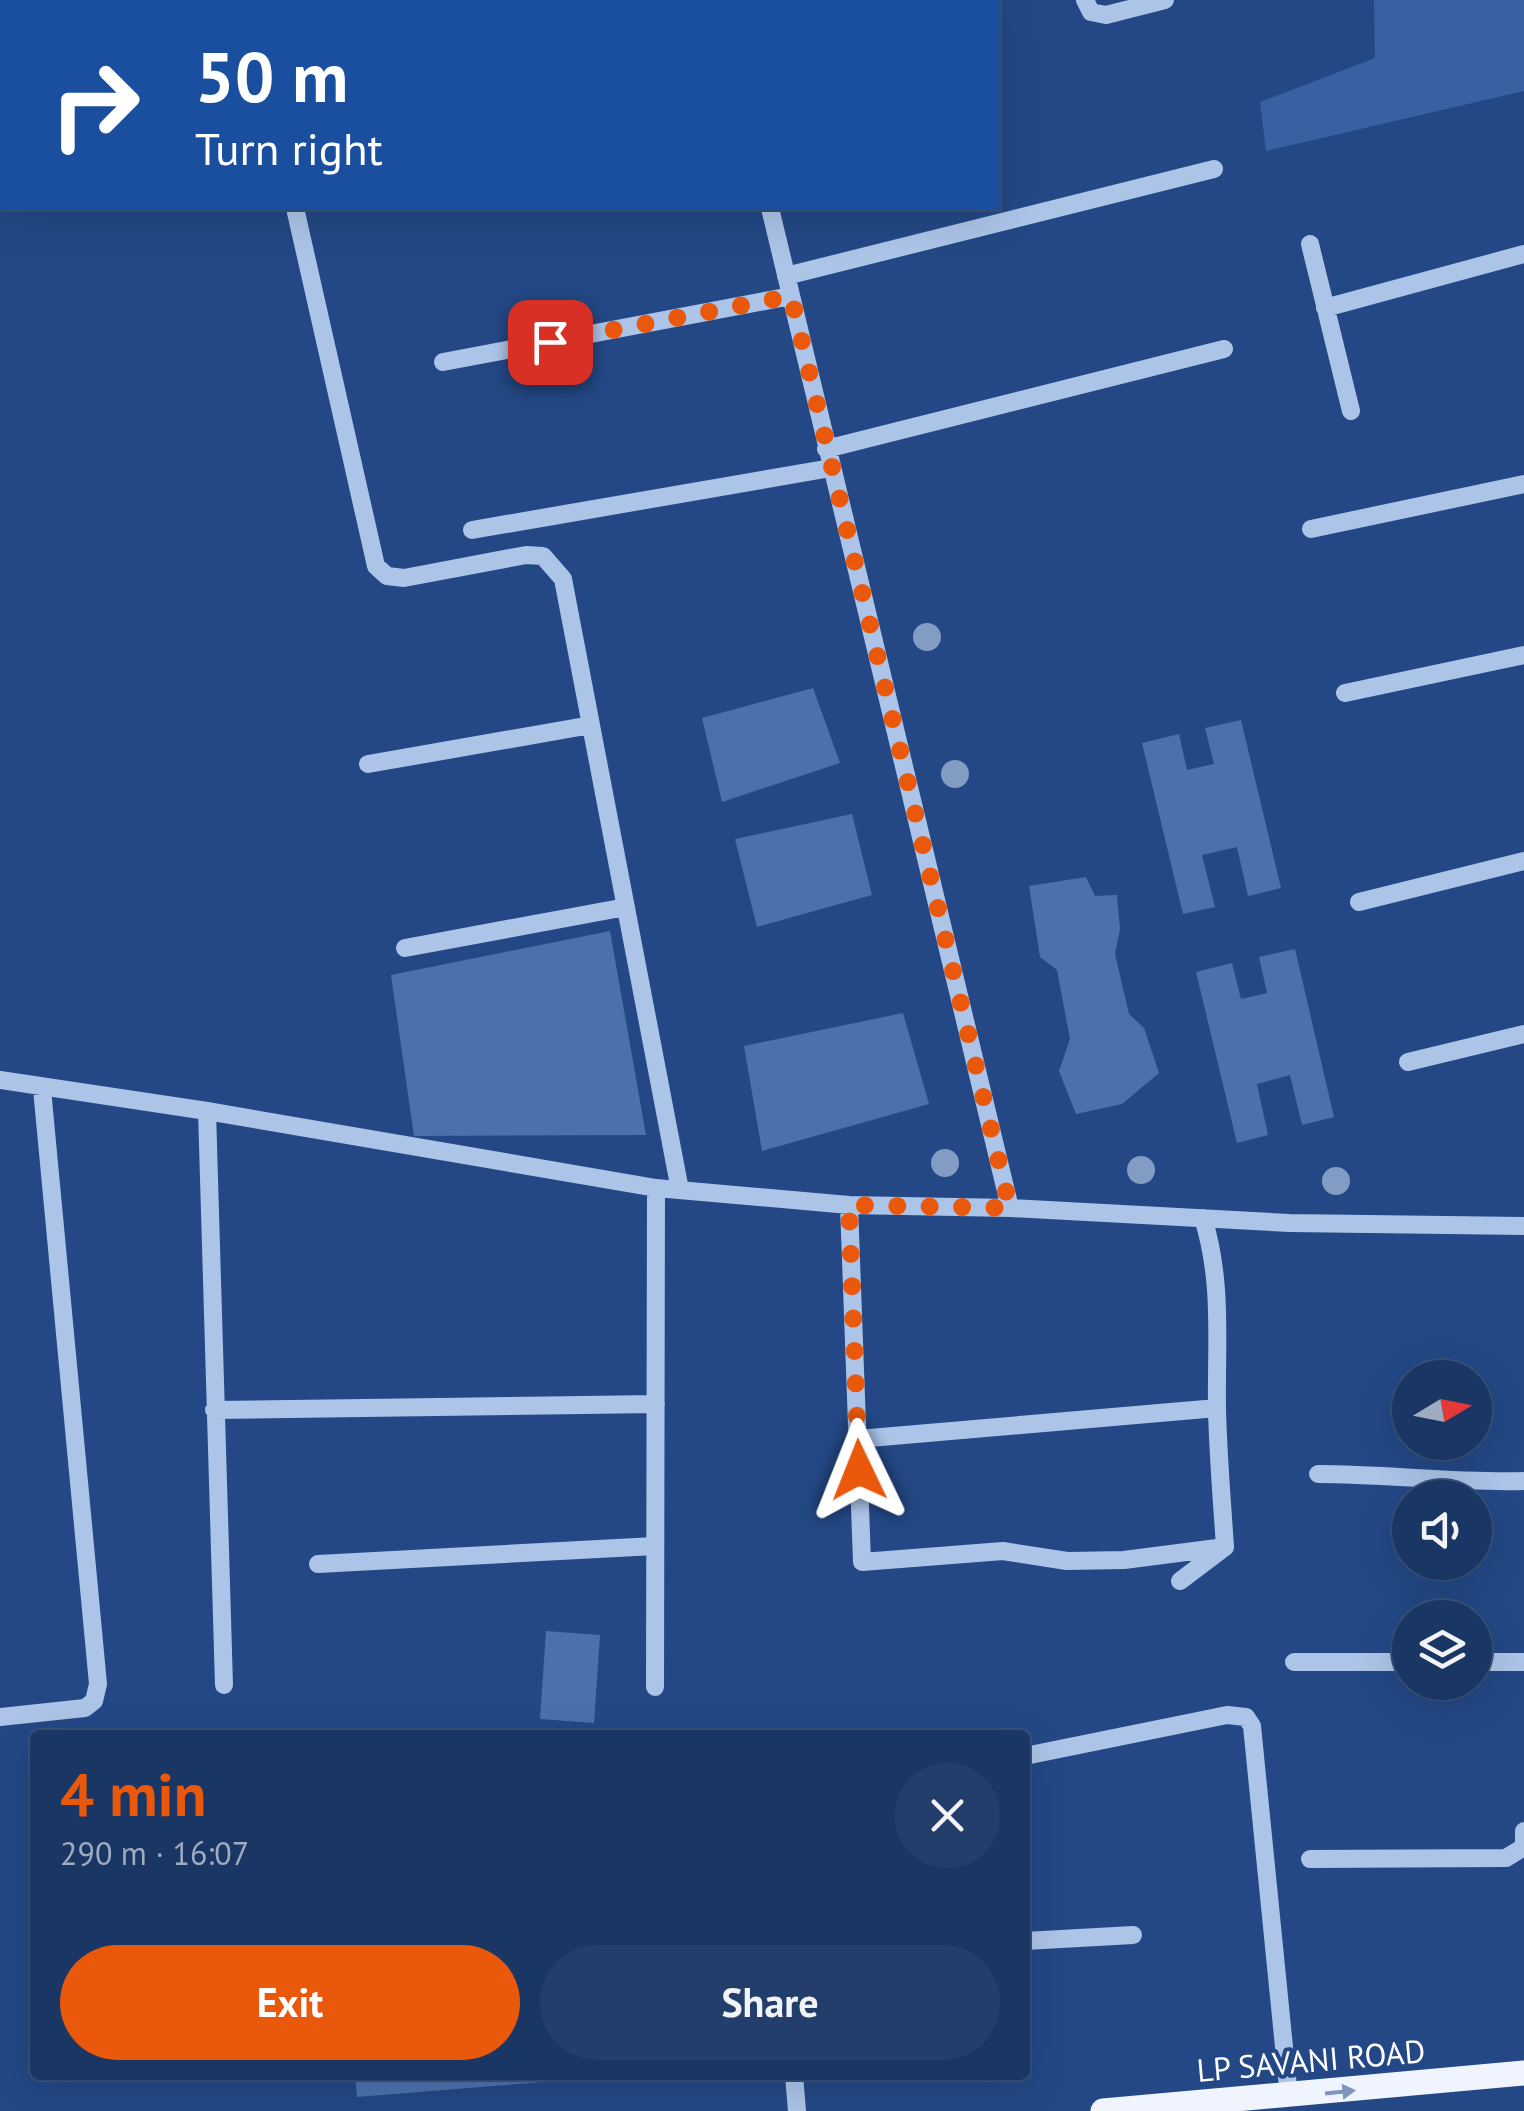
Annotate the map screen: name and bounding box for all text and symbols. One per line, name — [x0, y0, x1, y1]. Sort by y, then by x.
text: 50 m — [195, 31, 348, 121]
icon: right — [30, 40, 160, 170]
text: Turn right — [195, 119, 383, 177]
pin — [508, 300, 593, 385]
icon: arrive — [523, 315, 578, 370]
north arrow — [1392, 1360, 1492, 1460]
map controls — [1392, 1360, 1492, 1700]
position arrow — [807, 1418, 911, 1522]
button: sound — [1392, 1480, 1492, 1580]
button: layers — [1392, 1600, 1492, 1700]
text: 4 min — [60, 1755, 206, 1833]
button: close — [895, 1763, 1000, 1868]
text: 290 m · 16:07 — [60, 1832, 249, 1874]
button: Exit — [60, 1945, 520, 2060]
button: Share — [540, 1945, 1000, 2060]
street label: LP SAVANI ROAD — [1195, 2029, 1427, 2091]
one-way arrow — [1324, 2083, 1356, 2099]

